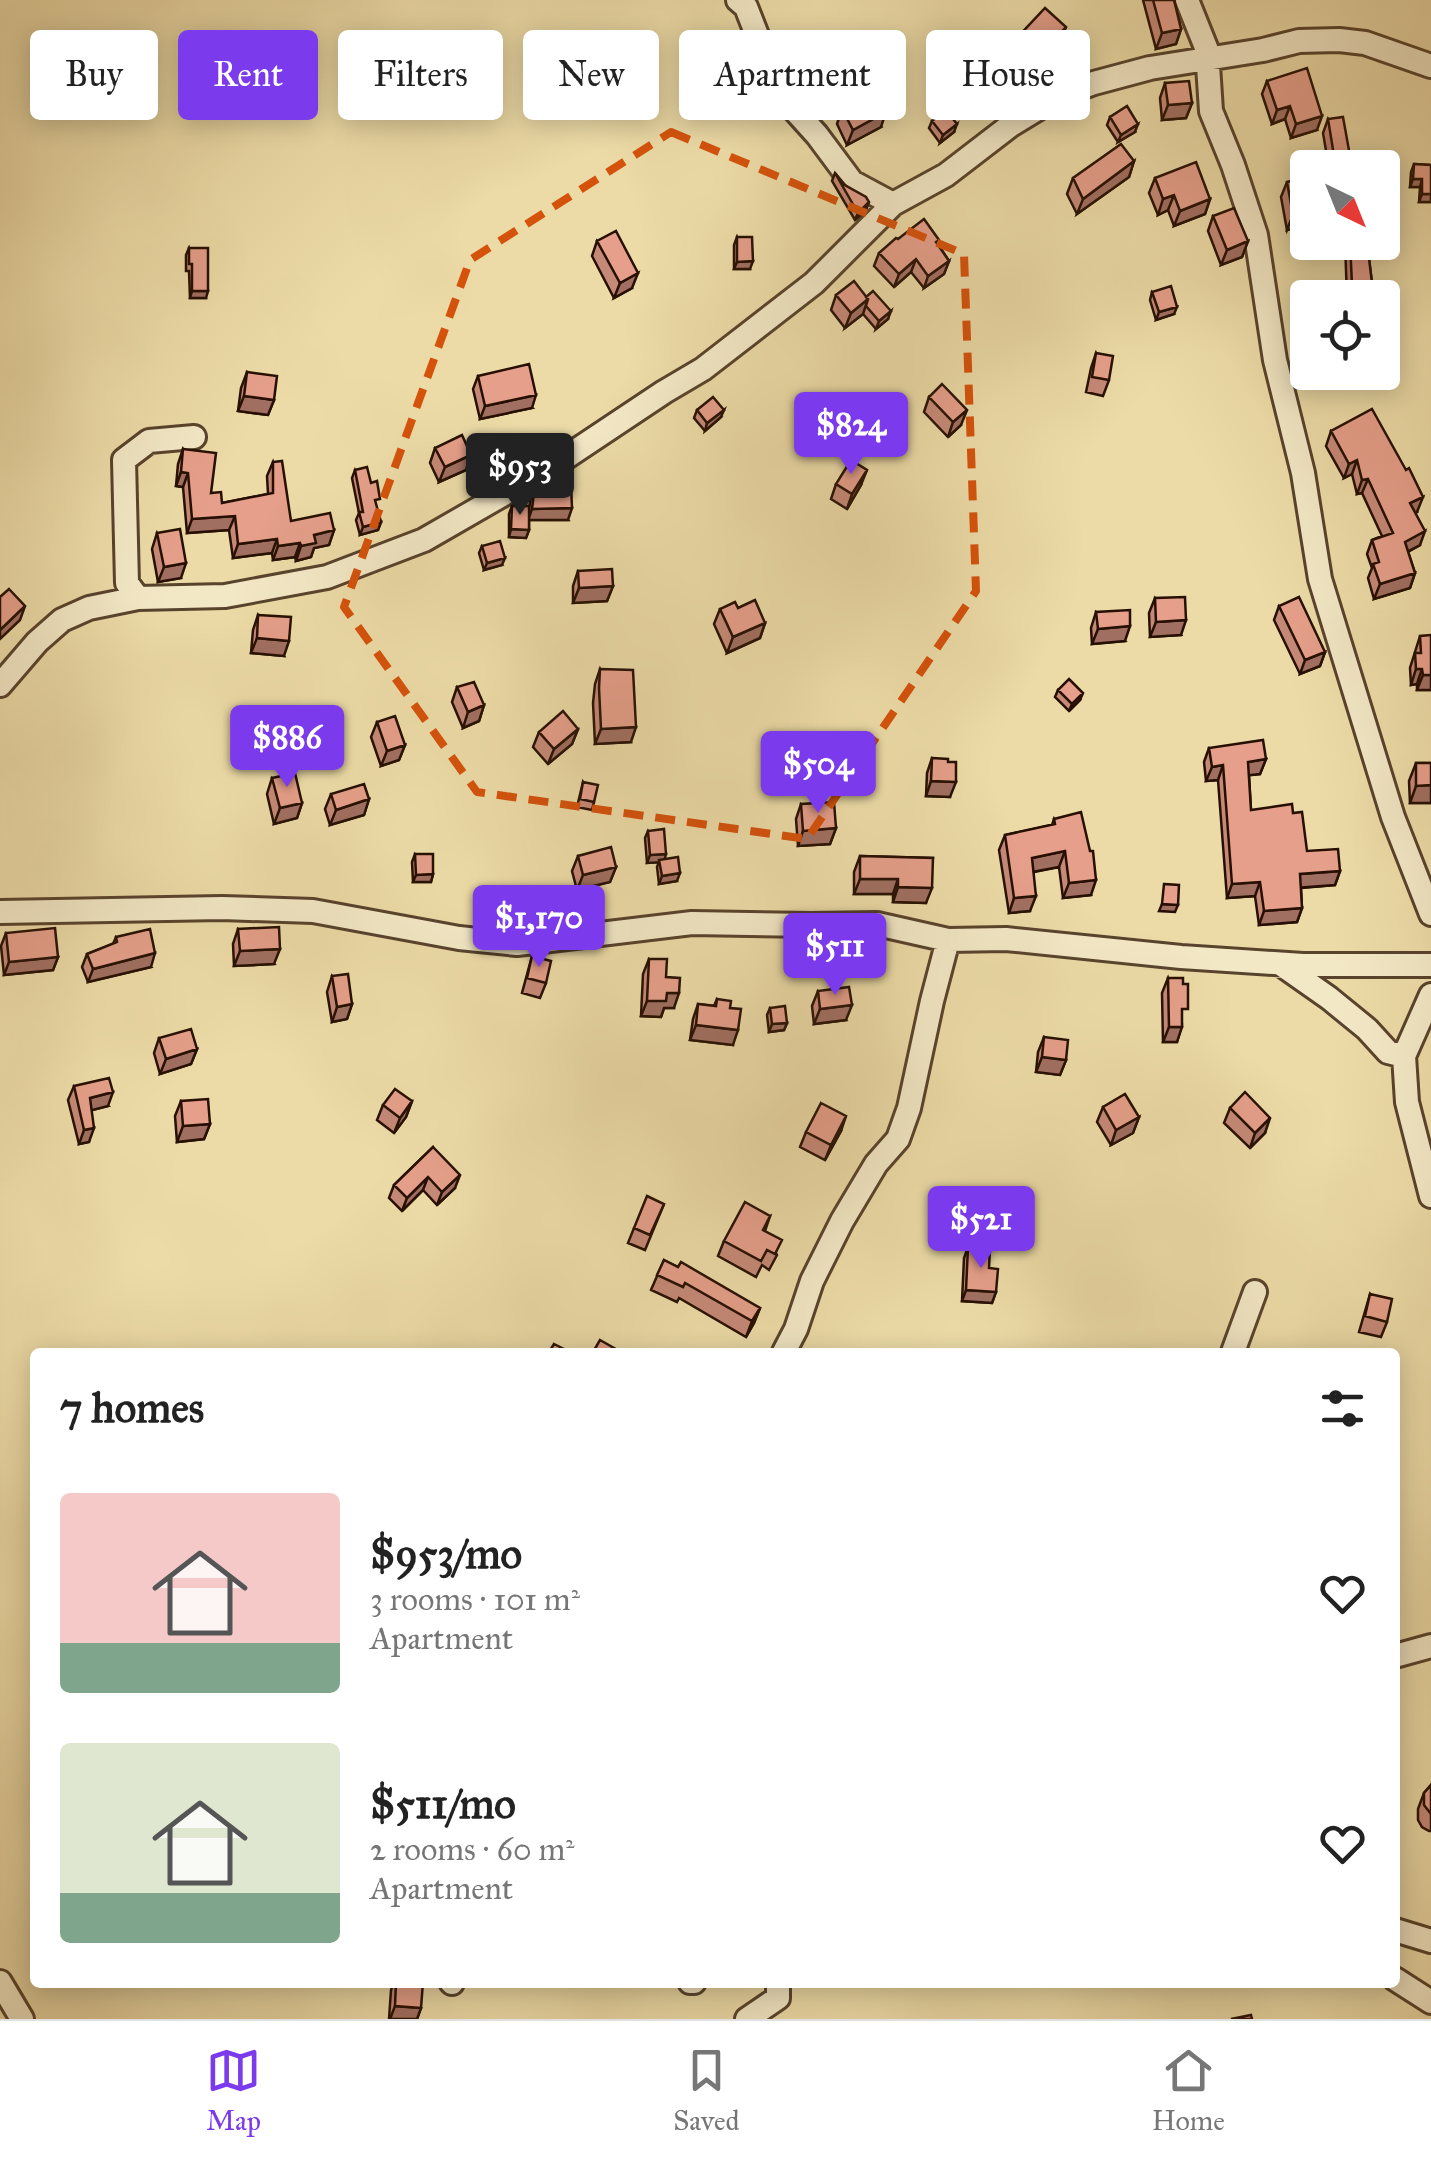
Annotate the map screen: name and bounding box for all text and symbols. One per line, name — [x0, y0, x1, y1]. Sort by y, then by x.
chip: Buy — [30, 30, 158, 120]
chip: Rent — [178, 30, 318, 120]
chip: Filters — [338, 30, 503, 120]
chip: New — [523, 30, 659, 120]
chip: Apartment — [679, 30, 906, 120]
chip: House — [926, 30, 1090, 120]
north arrow — [1290, 150, 1400, 260]
map controls — [1290, 150, 1400, 390]
button: locate — [1290, 280, 1400, 390]
pin: $824 — [792, 392, 910, 477]
text: $824 — [816, 405, 886, 444]
pin: $953 — [461, 433, 579, 518]
text: $953 — [488, 446, 552, 485]
pin: $886 — [228, 705, 346, 790]
text: $886 — [252, 718, 322, 757]
pin: $504 — [759, 731, 877, 816]
text: $504 — [783, 744, 853, 783]
pin: $1,170 — [458, 885, 620, 970]
text: $1,170 — [495, 898, 583, 937]
pin: $511 — [776, 913, 894, 998]
text: $511 — [805, 926, 865, 965]
pin: $521 — [922, 1186, 1040, 1271]
text: $521 — [950, 1199, 1012, 1238]
icon: filters — [1315, 1381, 1370, 1436]
text: 7 homes — [60, 1382, 204, 1434]
text: $953/mo — [370, 1528, 522, 1580]
icon: home — [140, 1533, 260, 1653]
icon: heart — [1315, 1566, 1370, 1621]
text: 3 rooms · 101 m² — [370, 1580, 580, 1619]
text: Apartment — [370, 1619, 513, 1658]
text: $511/mo — [370, 1778, 516, 1830]
icon: home — [140, 1783, 260, 1903]
icon: heart — [1315, 1816, 1370, 1871]
text: 2 rooms · 60 m² — [370, 1830, 575, 1869]
text: Apartment — [370, 1869, 513, 1908]
tab: Map — [206, 2043, 261, 2138]
tab: Saved — [673, 2043, 740, 2138]
tab: Home — [1152, 2043, 1225, 2138]

